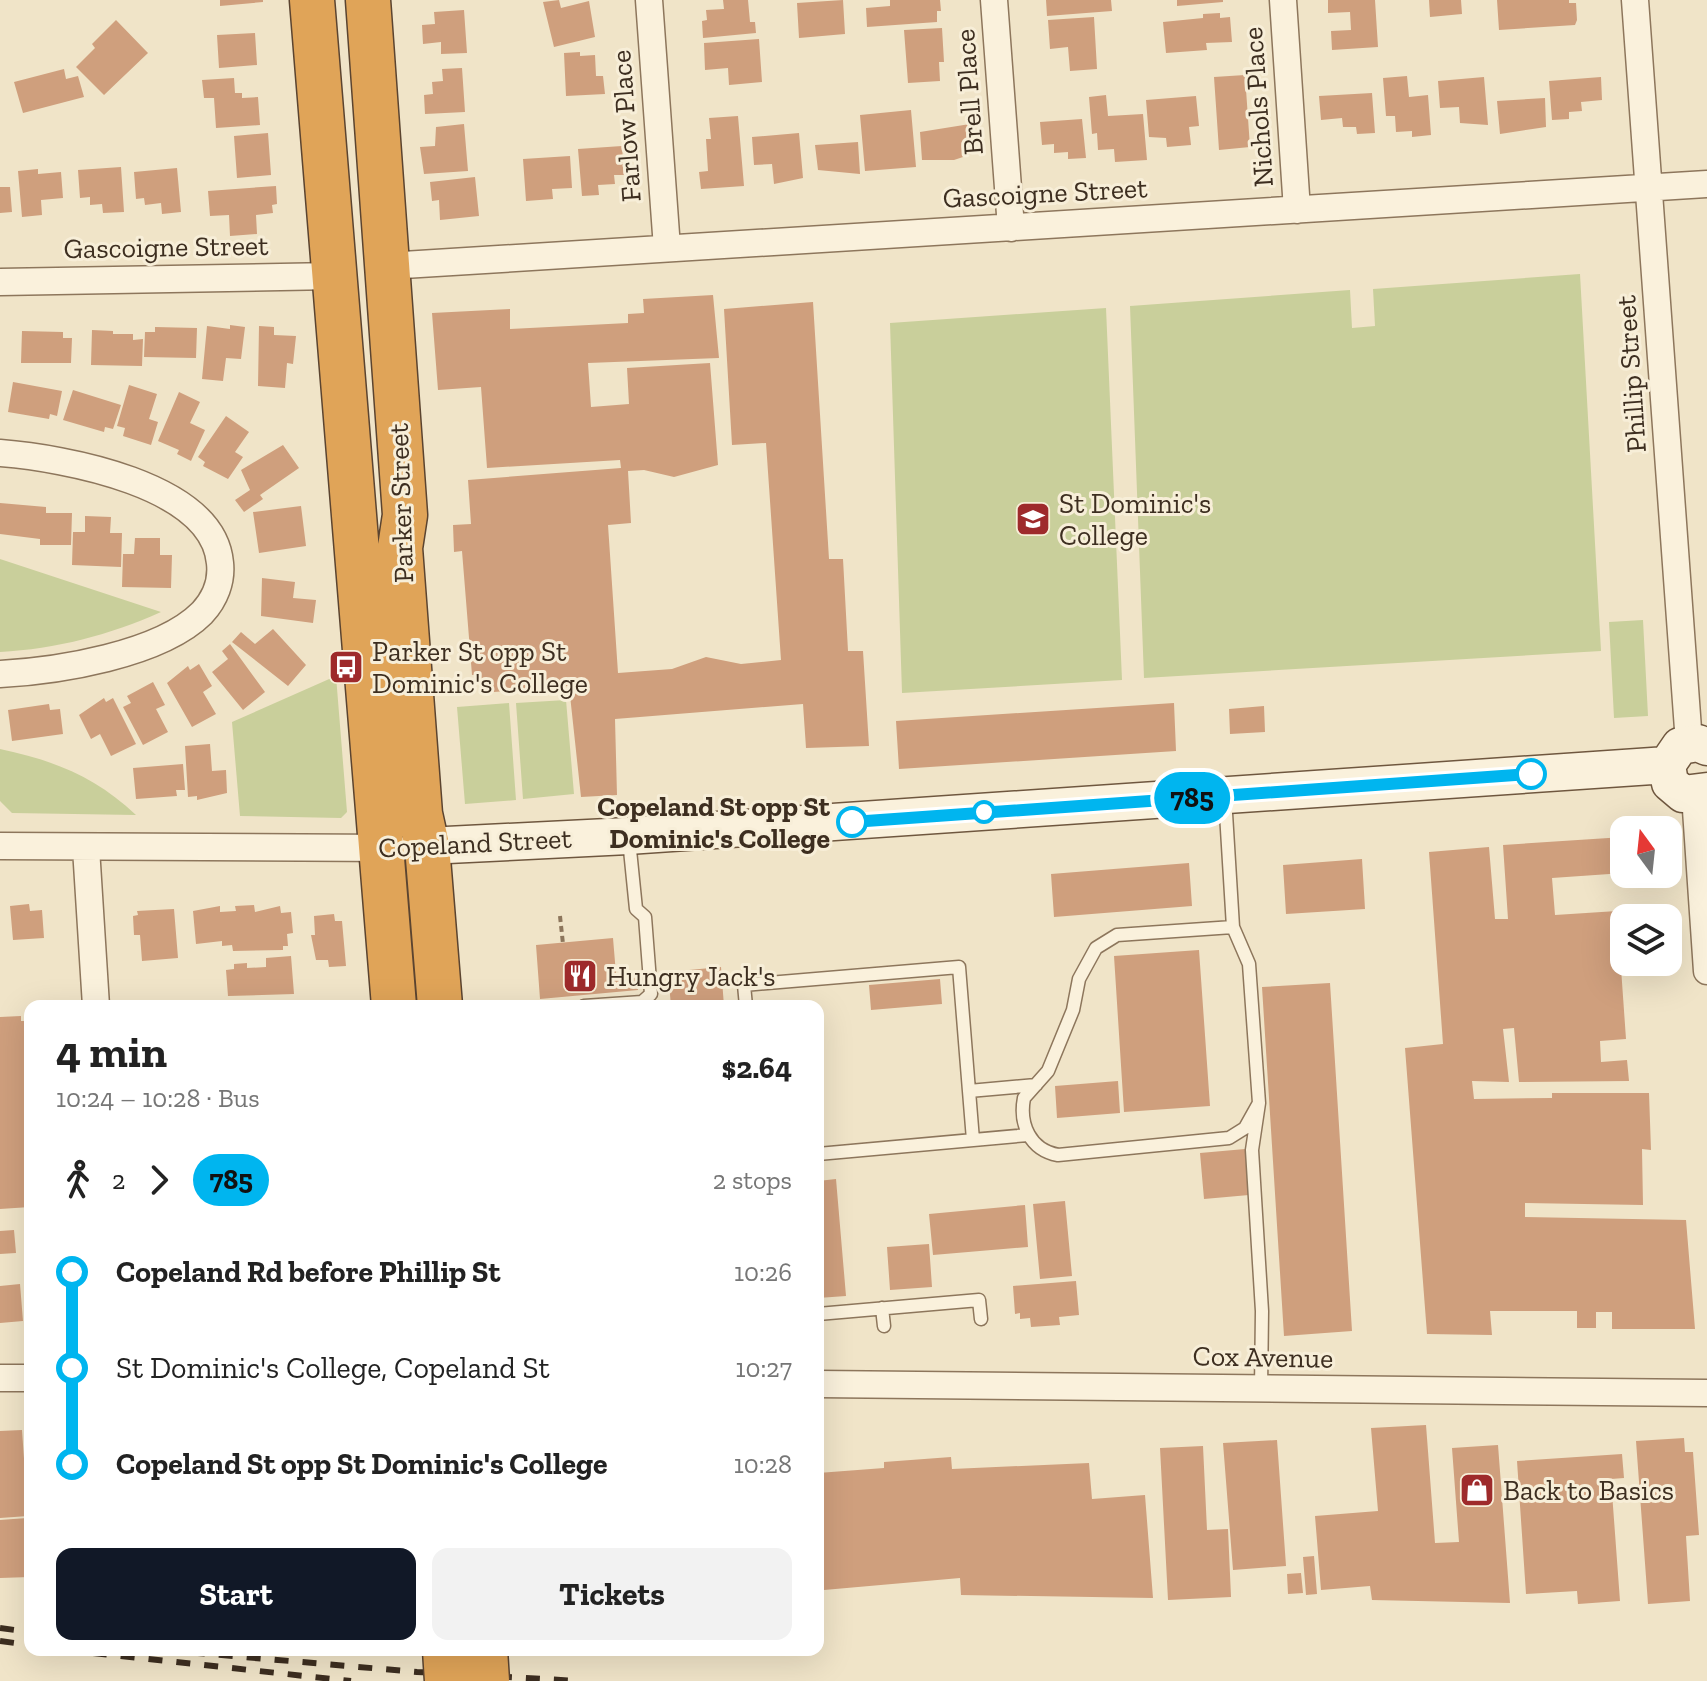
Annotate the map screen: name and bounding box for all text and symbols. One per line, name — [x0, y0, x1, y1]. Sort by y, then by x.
street label: Nichols Place — [1236, 26, 1280, 188]
street label: Brell Place — [948, 28, 990, 156]
street label: Farlow Place — [604, 49, 648, 203]
street label: Gascoigne Street — [942, 171, 1149, 215]
street label: Gascoigne Street — [63, 229, 269, 265]
street label: Phillip Street — [1609, 294, 1653, 454]
street label: Parker Street — [382, 422, 420, 583]
place label: St Dominic's College — [1059, 487, 1211, 552]
school or university icon: St Dominic's College — [1014, 500, 1052, 538]
place label: Parker St opp St Dominic's College — [372, 635, 588, 700]
bus stop icon: Parker St opp St Dominic's College — [327, 648, 365, 686]
unlabelled marker — [1516, 759, 1546, 789]
line badge: 785 — [1146, 772, 1238, 824]
text: 785 — [1170, 781, 1214, 814]
place label: Copeland St opp St Dominic's College — [597, 790, 831, 855]
unlabelled marker — [973, 801, 995, 823]
marker: Copeland St opp St Dominic's College — [837, 807, 867, 837]
north arrow — [1610, 816, 1682, 888]
map controls — [1610, 816, 1682, 976]
street label: Copeland Street — [377, 821, 573, 865]
button: layers — [1610, 904, 1682, 976]
restaurant icon: Hungry Jack's — [561, 957, 599, 995]
place label: Hungry Jack's — [606, 960, 776, 993]
text: 4 min — [56, 1025, 167, 1078]
text: $2.64 — [722, 1050, 792, 1086]
text: 10:24 – 10:28 · Bus — [56, 1082, 260, 1114]
icon: walk — [56, 1158, 100, 1202]
icon: forward — [137, 1158, 181, 1202]
text: 785 — [209, 1163, 253, 1196]
text: 2 — [112, 1164, 125, 1196]
text: 2 stops — [713, 1164, 792, 1196]
text: Copeland Rd before Phillip St — [116, 1254, 501, 1290]
text: 10:26 — [734, 1256, 792, 1288]
street label: Cox Avenue — [1192, 1339, 1334, 1375]
text: St Dominic's College, Copeland St — [116, 1350, 550, 1386]
text: 10:27 — [736, 1352, 792, 1384]
text: Copeland St opp St Dominic's College — [116, 1446, 607, 1482]
text: 10:28 — [734, 1448, 792, 1480]
shop icon: Back to Basics — [1458, 1471, 1496, 1509]
place label: Back to Basics — [1503, 1474, 1674, 1507]
button: Start — [56, 1548, 416, 1640]
button: Tickets — [432, 1548, 792, 1640]

